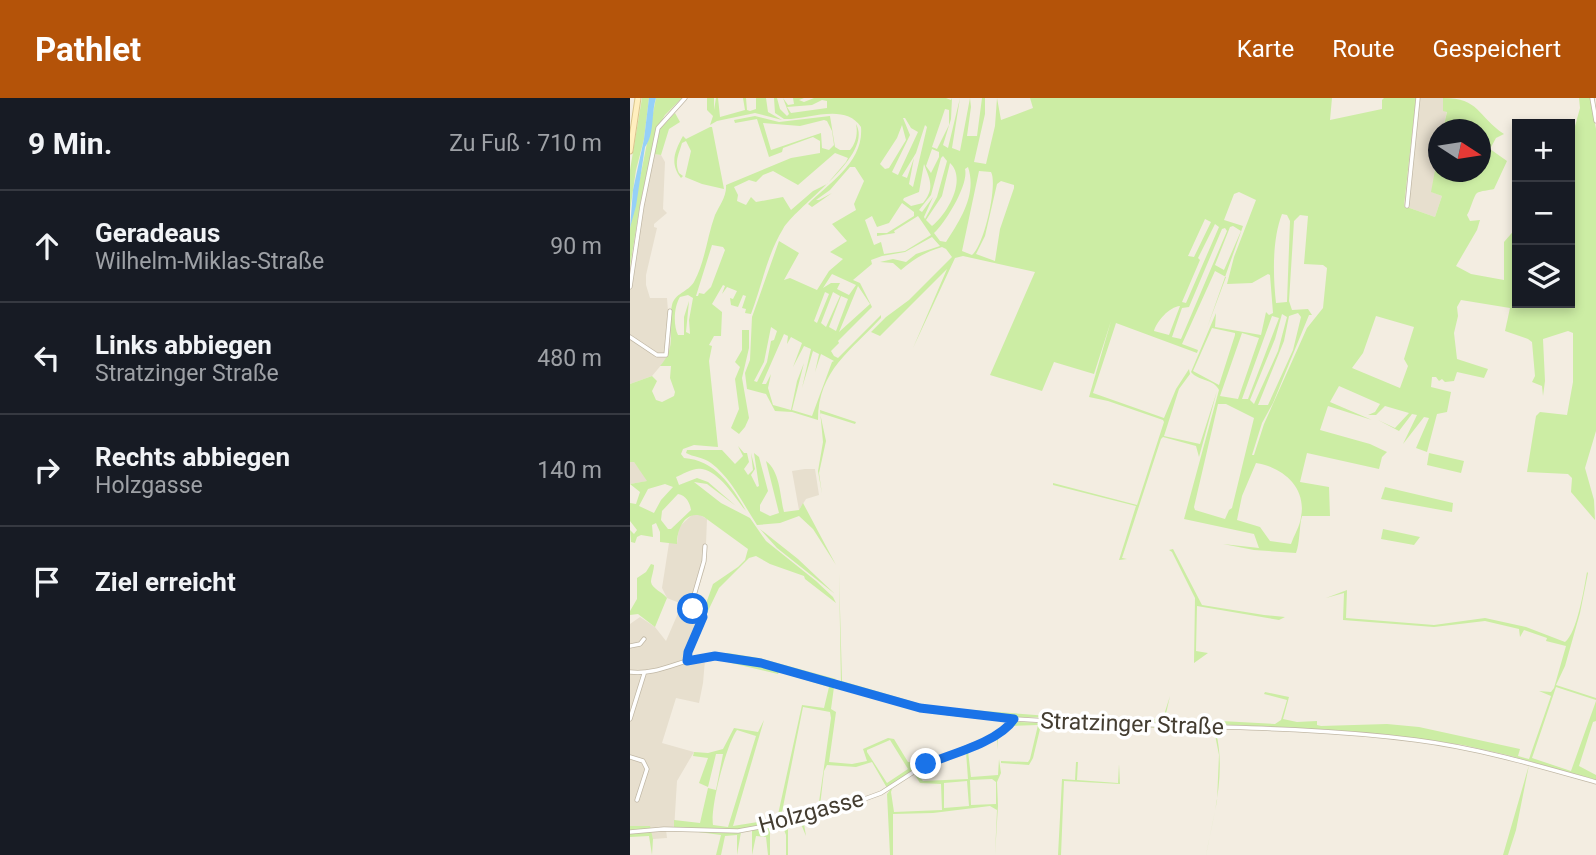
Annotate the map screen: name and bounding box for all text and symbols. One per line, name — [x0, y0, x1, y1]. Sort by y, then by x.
text: Pathlet — [35, 30, 141, 69]
text: Karte — [1237, 35, 1294, 63]
text: Route — [1332, 35, 1394, 63]
text: Gespeichert — [1432, 35, 1561, 63]
north arrow — [1428, 119, 1491, 182]
map controls — [1512, 119, 1575, 308]
button: + — [1512, 119, 1575, 182]
text: 9 Min. — [28, 126, 112, 161]
text: Zu Fuß · 710 m — [449, 130, 602, 157]
button: − — [1512, 182, 1575, 245]
text: Geradeaus — [95, 218, 220, 248]
icon: ahead — [28, 227, 66, 265]
text: 90 m — [550, 233, 602, 260]
button: layers — [1512, 245, 1575, 308]
text: Wilhelm-Miklas-Straße — [95, 248, 324, 275]
text: Links abbiegen — [95, 330, 272, 360]
icon: left — [28, 339, 66, 377]
text: 480 m — [537, 345, 602, 372]
text: Stratzinger Straße — [95, 360, 279, 387]
text: Rechts abbiegen — [95, 442, 290, 472]
icon: right — [28, 451, 66, 489]
text: 140 m — [537, 457, 602, 484]
text: Holzgasse — [95, 472, 203, 499]
icon: arrive — [28, 563, 66, 601]
text: Ziel erreicht — [95, 567, 236, 597]
route start — [677, 593, 708, 624]
street label: Stratzinger Straße — [1040, 707, 1224, 741]
route end — [910, 748, 941, 779]
street label: Holzgasse — [755, 785, 867, 839]

